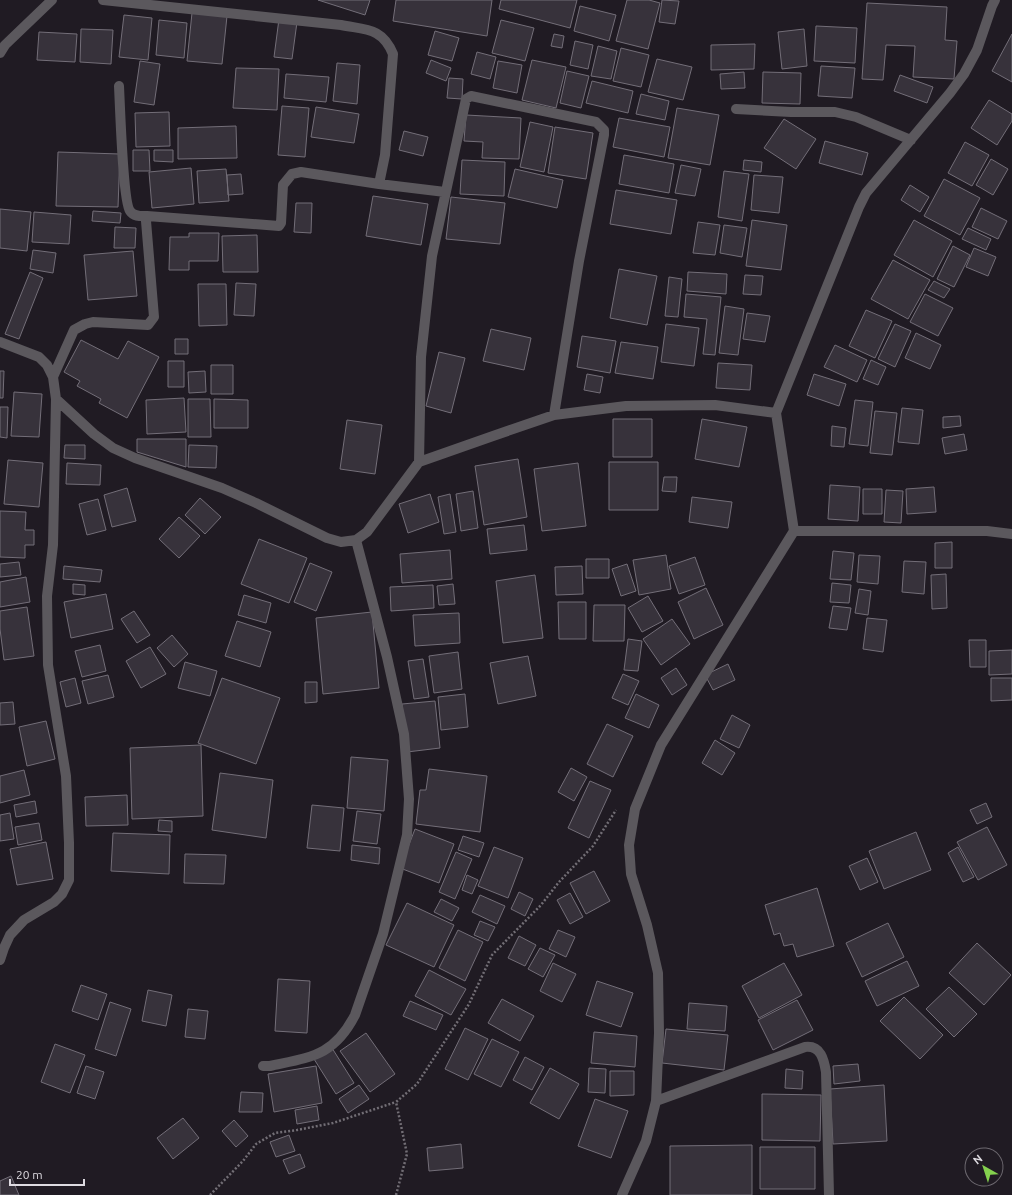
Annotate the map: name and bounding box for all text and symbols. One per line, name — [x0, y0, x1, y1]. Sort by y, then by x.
north arrow — [964, 1147, 1004, 1187]
text: N — [971, 1152, 985, 1166]
scale bar — [10, 1161, 84, 1187]
text: 20 m — [16, 1168, 43, 1181]

